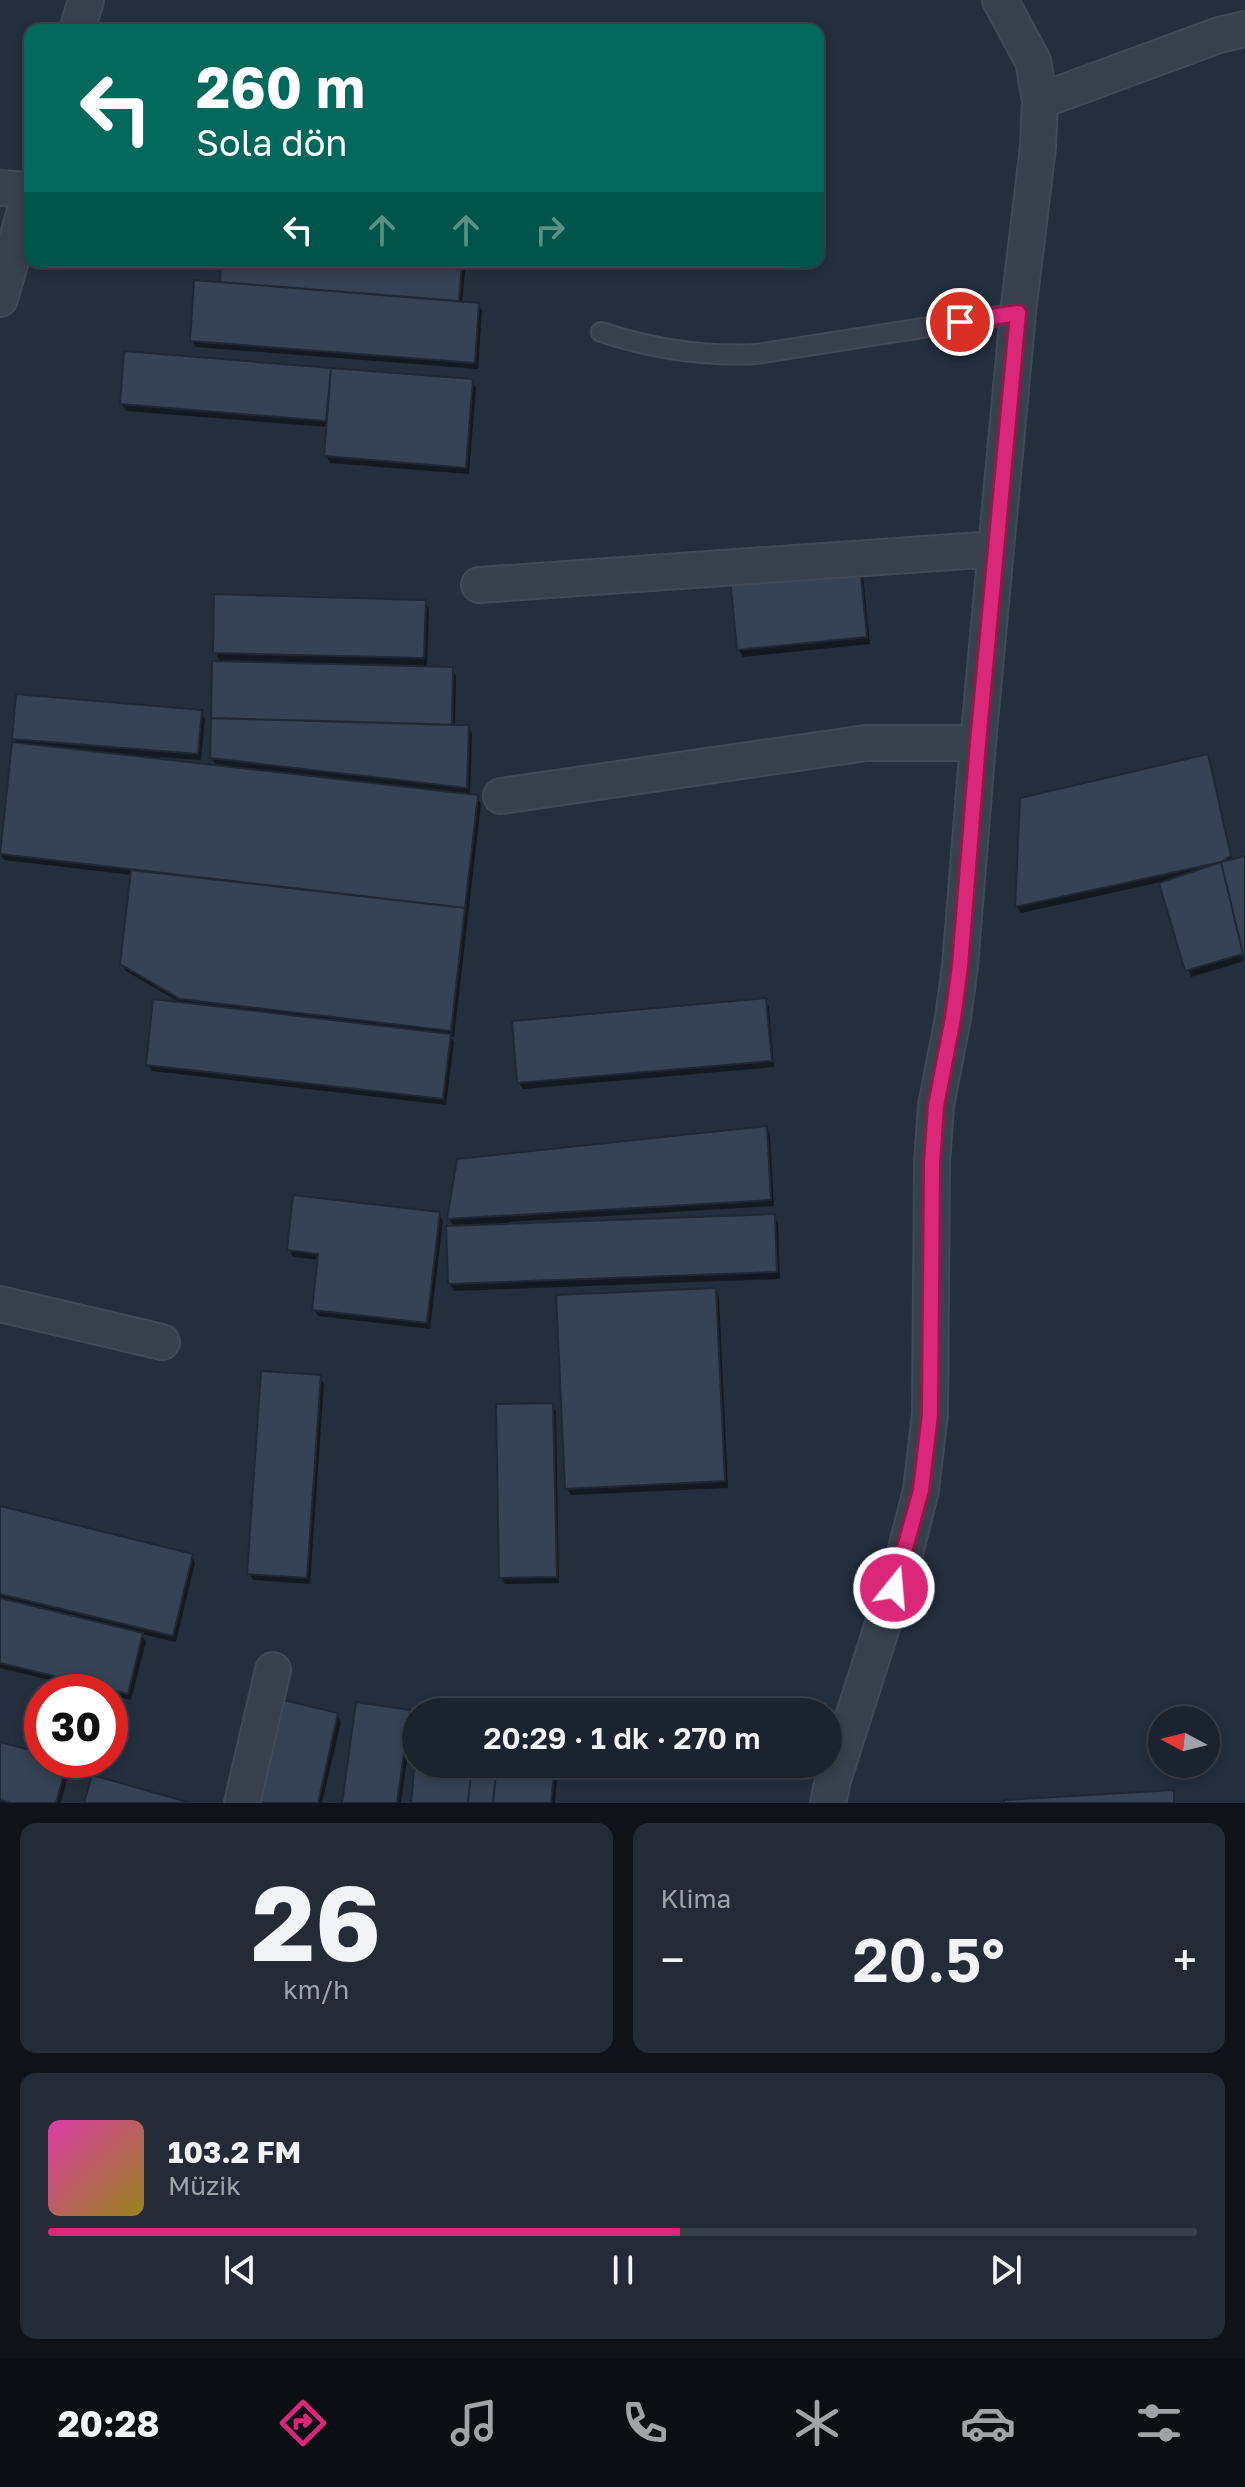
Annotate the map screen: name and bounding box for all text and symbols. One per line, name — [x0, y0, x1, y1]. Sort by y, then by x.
text: 260 m — [196, 53, 365, 120]
icon: left — [64, 56, 168, 160]
text: Sola dön — [196, 121, 347, 164]
icon: left — [276, 208, 320, 252]
icon: ahead — [360, 208, 404, 252]
icon: ahead — [444, 208, 488, 252]
icon: right — [528, 208, 572, 252]
pin — [926, 288, 994, 356]
icon: arrive — [938, 300, 982, 344]
position arrow — [852, 1546, 936, 1630]
speed limit sign: 30 — [24, 1674, 128, 1778]
north arrow — [1148, 1706, 1220, 1778]
map controls — [1148, 1706, 1220, 1778]
text: 20:29 · 1 dk · 270 m — [483, 1720, 761, 1756]
text: 26 — [252, 1859, 381, 1984]
text: Klima — [661, 1883, 731, 1914]
text: 20.5° — [853, 1923, 1005, 1995]
text: − — [661, 1933, 685, 1986]
text: + — [1173, 1933, 1197, 1986]
text: km/h — [283, 1974, 349, 2005]
text: 103.2 FM — [168, 2134, 301, 2170]
text: Müzik — [168, 2170, 241, 2201]
icon: previous — [218, 2248, 262, 2292]
icon: pause — [601, 2248, 645, 2292]
icon: next — [984, 2248, 1028, 2292]
icon: directions — [275, 2395, 331, 2451]
icon: music — [446, 2395, 502, 2451]
icon: phone — [617, 2395, 673, 2451]
icon: climate — [789, 2395, 845, 2451]
icon: car — [960, 2395, 1016, 2451]
icon: filters — [1131, 2395, 1187, 2451]
text: 20:28 — [58, 2402, 160, 2445]

